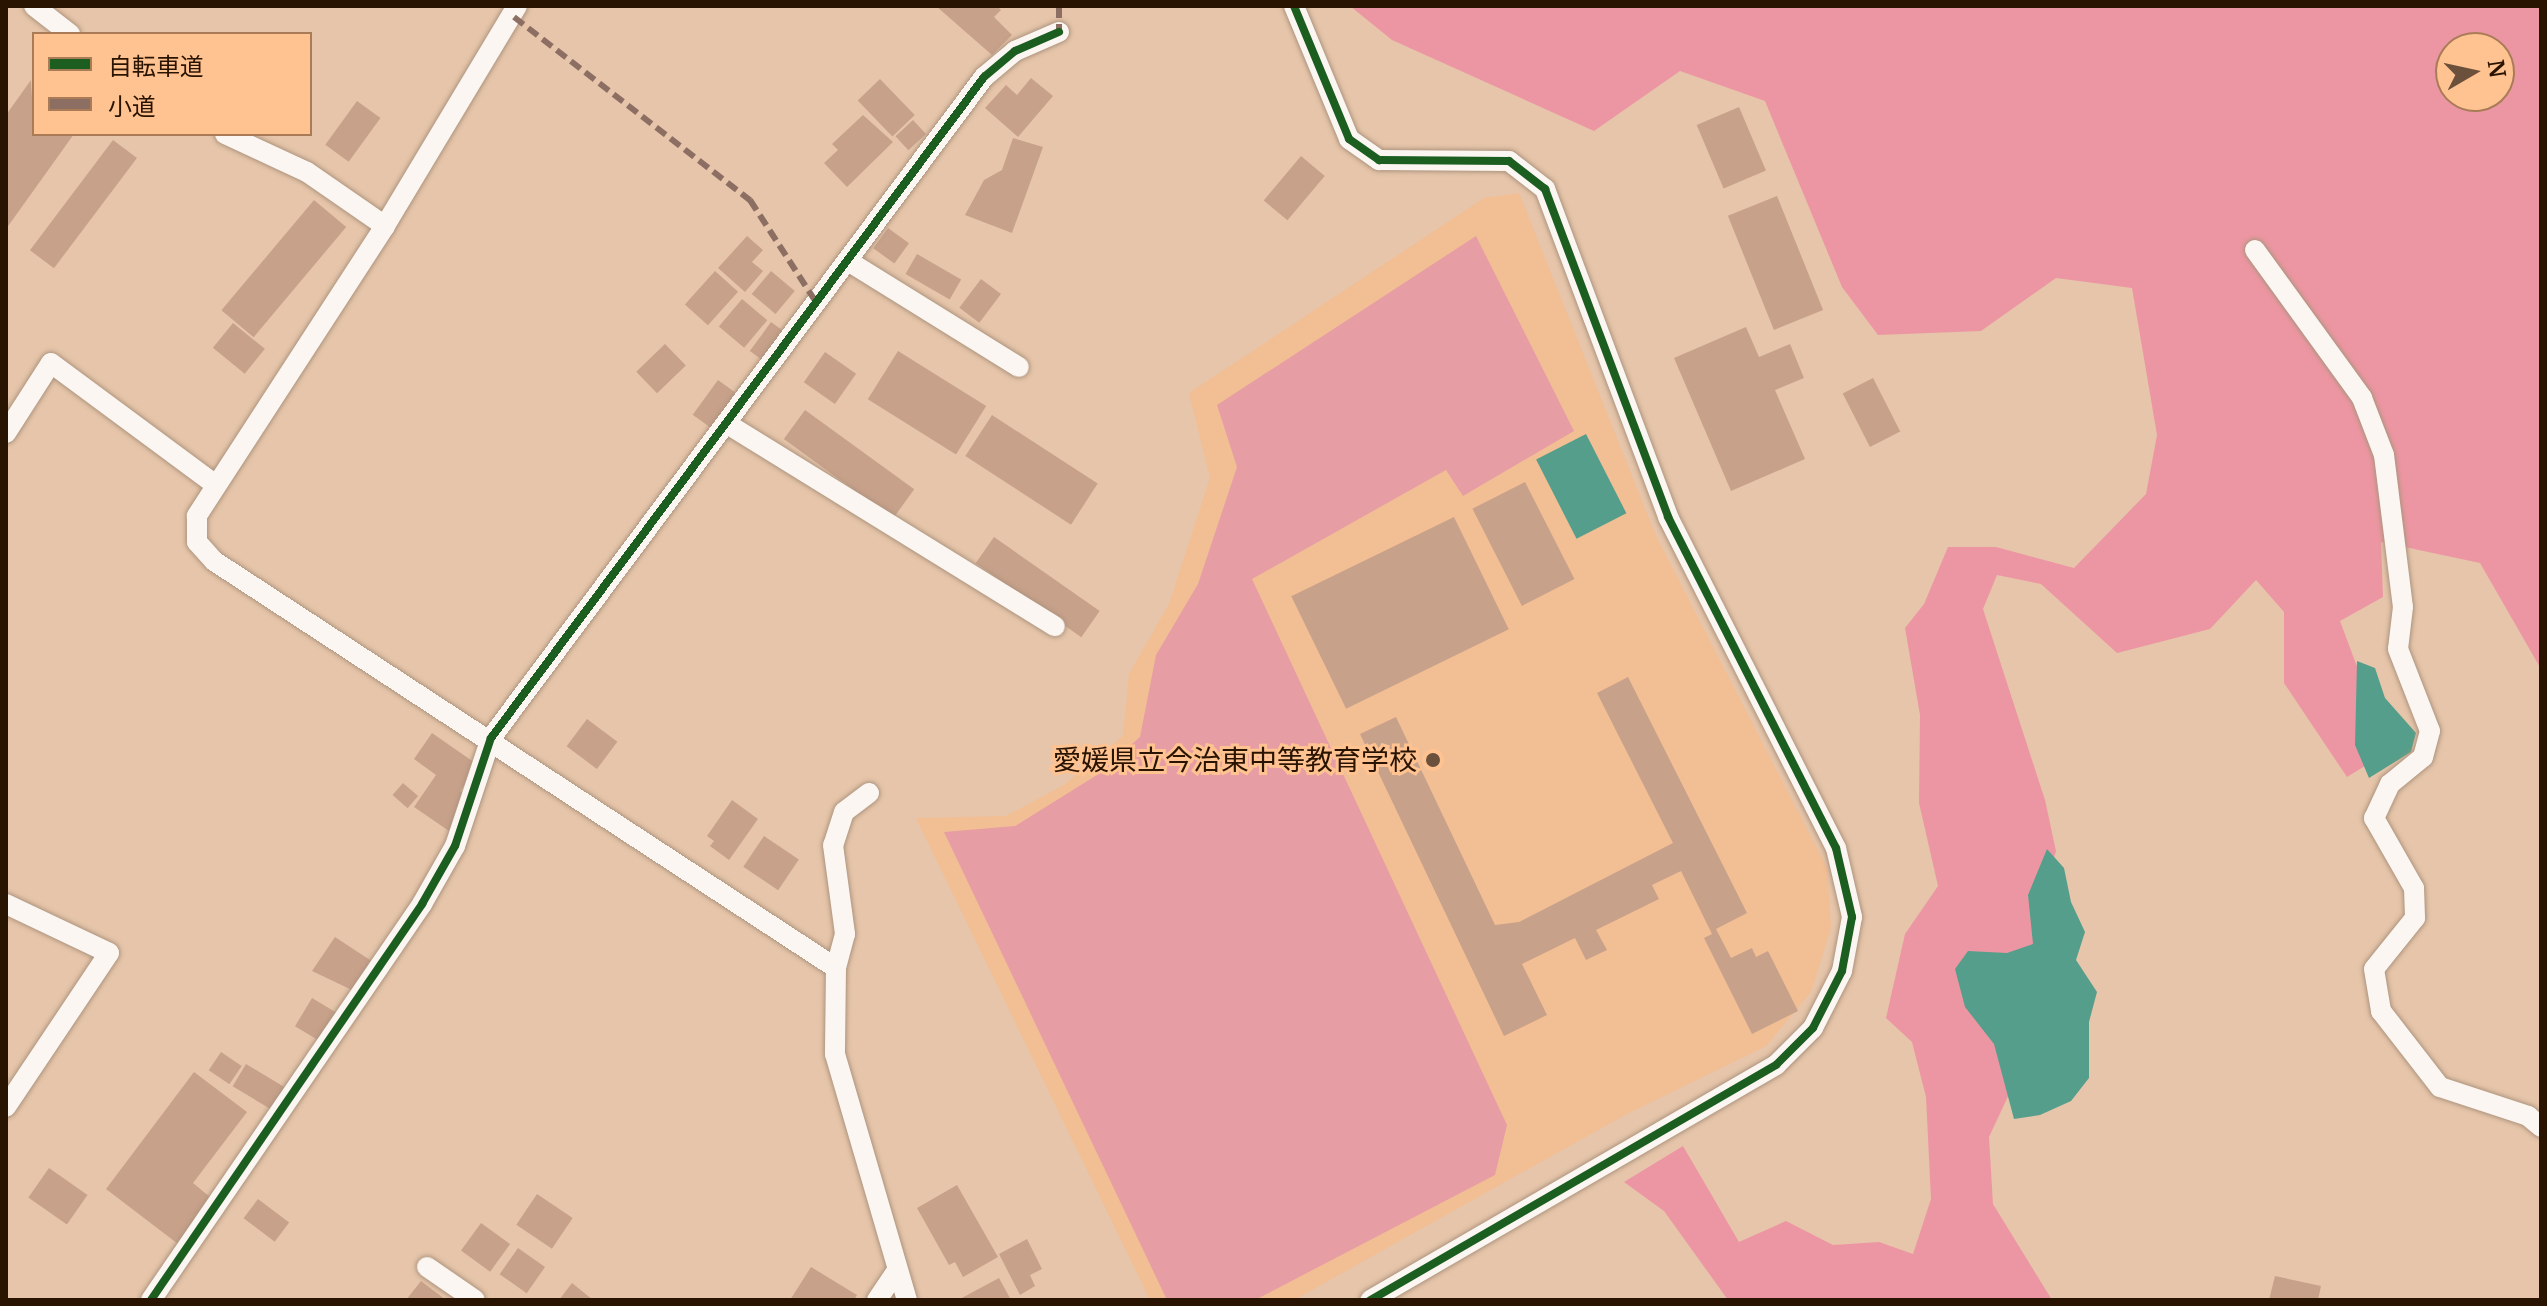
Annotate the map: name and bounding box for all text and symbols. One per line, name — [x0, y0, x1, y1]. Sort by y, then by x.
legend — [32, 32, 312, 136]
north arrow — [2435, 32, 2515, 112]
text: 自転車道 — [108, 51, 204, 82]
text: N — [2482, 58, 2512, 79]
text: 小道 — [108, 91, 156, 122]
place label: 愛媛県立今治東中等教育学校 — [1053, 743, 1417, 777]
marker: 愛媛県立今治東中等教育学校 — [1424, 751, 1442, 769]

